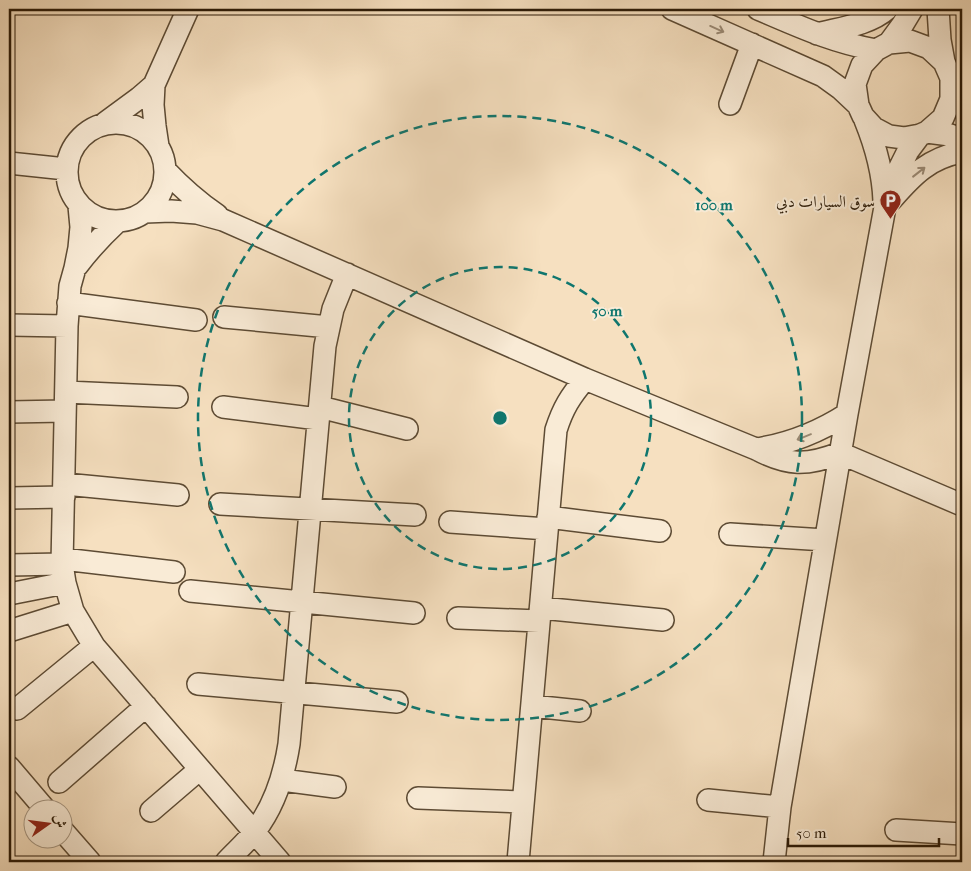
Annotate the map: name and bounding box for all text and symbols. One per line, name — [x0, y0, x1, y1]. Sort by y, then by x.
one-way arrow — [709, 24, 724, 34]
one-way arrow — [912, 166, 925, 177]
parking icon: سوق السيارات دبي — [879, 189, 903, 220]
place label: سوق السيارات دبي — [776, 192, 875, 214]
text: 100 m — [695, 196, 733, 214]
text: 50 m — [592, 302, 623, 320]
centre of rings — [491, 409, 509, 427]
one-way arrow — [797, 432, 812, 442]
north arrow — [22, 798, 72, 848]
text: ش — [50, 812, 70, 830]
scale bar — [788, 816, 940, 848]
text: 50 m — [796, 824, 827, 842]

